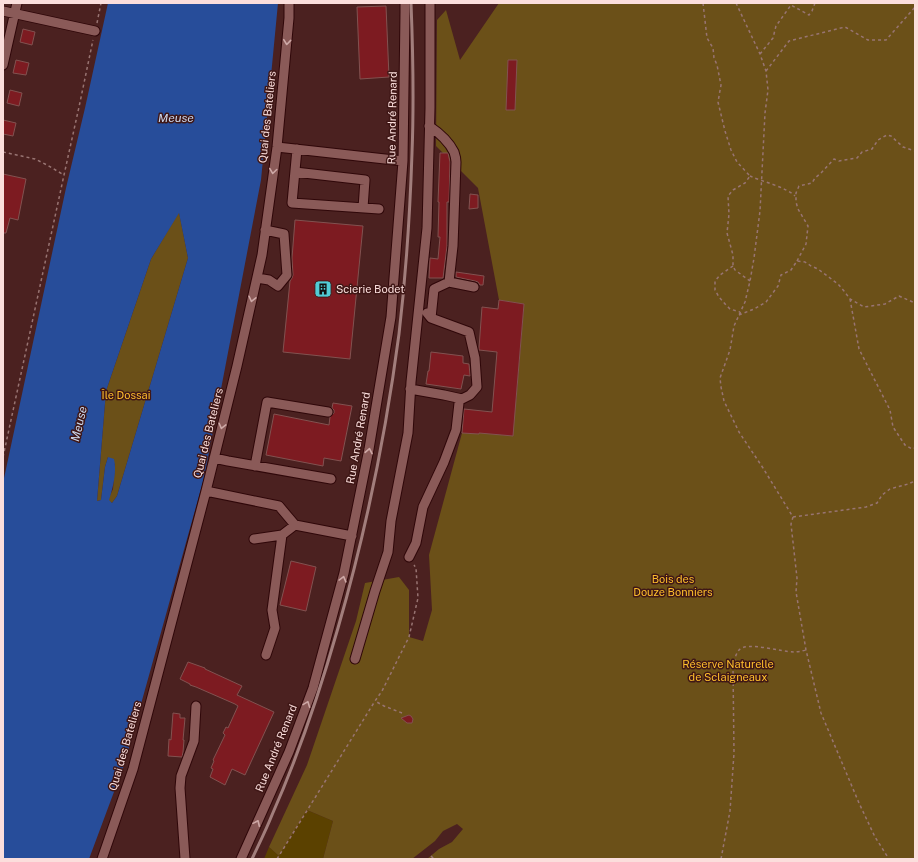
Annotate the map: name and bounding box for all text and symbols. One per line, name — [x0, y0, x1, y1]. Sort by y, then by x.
one-way arrow — [282, 39, 291, 45]
street label: Quai des Bateliers — [256, 70, 278, 164]
street label: Rue André Renard — [385, 71, 399, 165]
water label: Meuse — [158, 111, 194, 125]
one-way arrow — [269, 168, 278, 174]
building icon: Scierie Bodet — [313, 279, 333, 299]
place label: Scierie Bodet — [336, 283, 405, 295]
one-way arrow — [248, 296, 256, 302]
street label: Quai des Bateliers — [191, 386, 225, 479]
park label: Île Dossai — [101, 389, 150, 401]
street label: Rue André Renard — [344, 391, 372, 485]
water label: Meuse — [68, 405, 90, 443]
one-way arrow — [219, 423, 227, 429]
one-way arrow — [364, 448, 372, 454]
park label: Bois des Douze Bonniers — [633, 573, 713, 598]
one-way arrow — [338, 575, 347, 582]
park label: Réserve Naturelle de Sclaigneaux — [682, 658, 774, 683]
street label: Quai des Bateliers — [106, 699, 144, 792]
one-way arrow — [303, 700, 311, 707]
street label: Rue André Renard — [253, 703, 299, 793]
one-way arrow — [252, 820, 260, 828]

